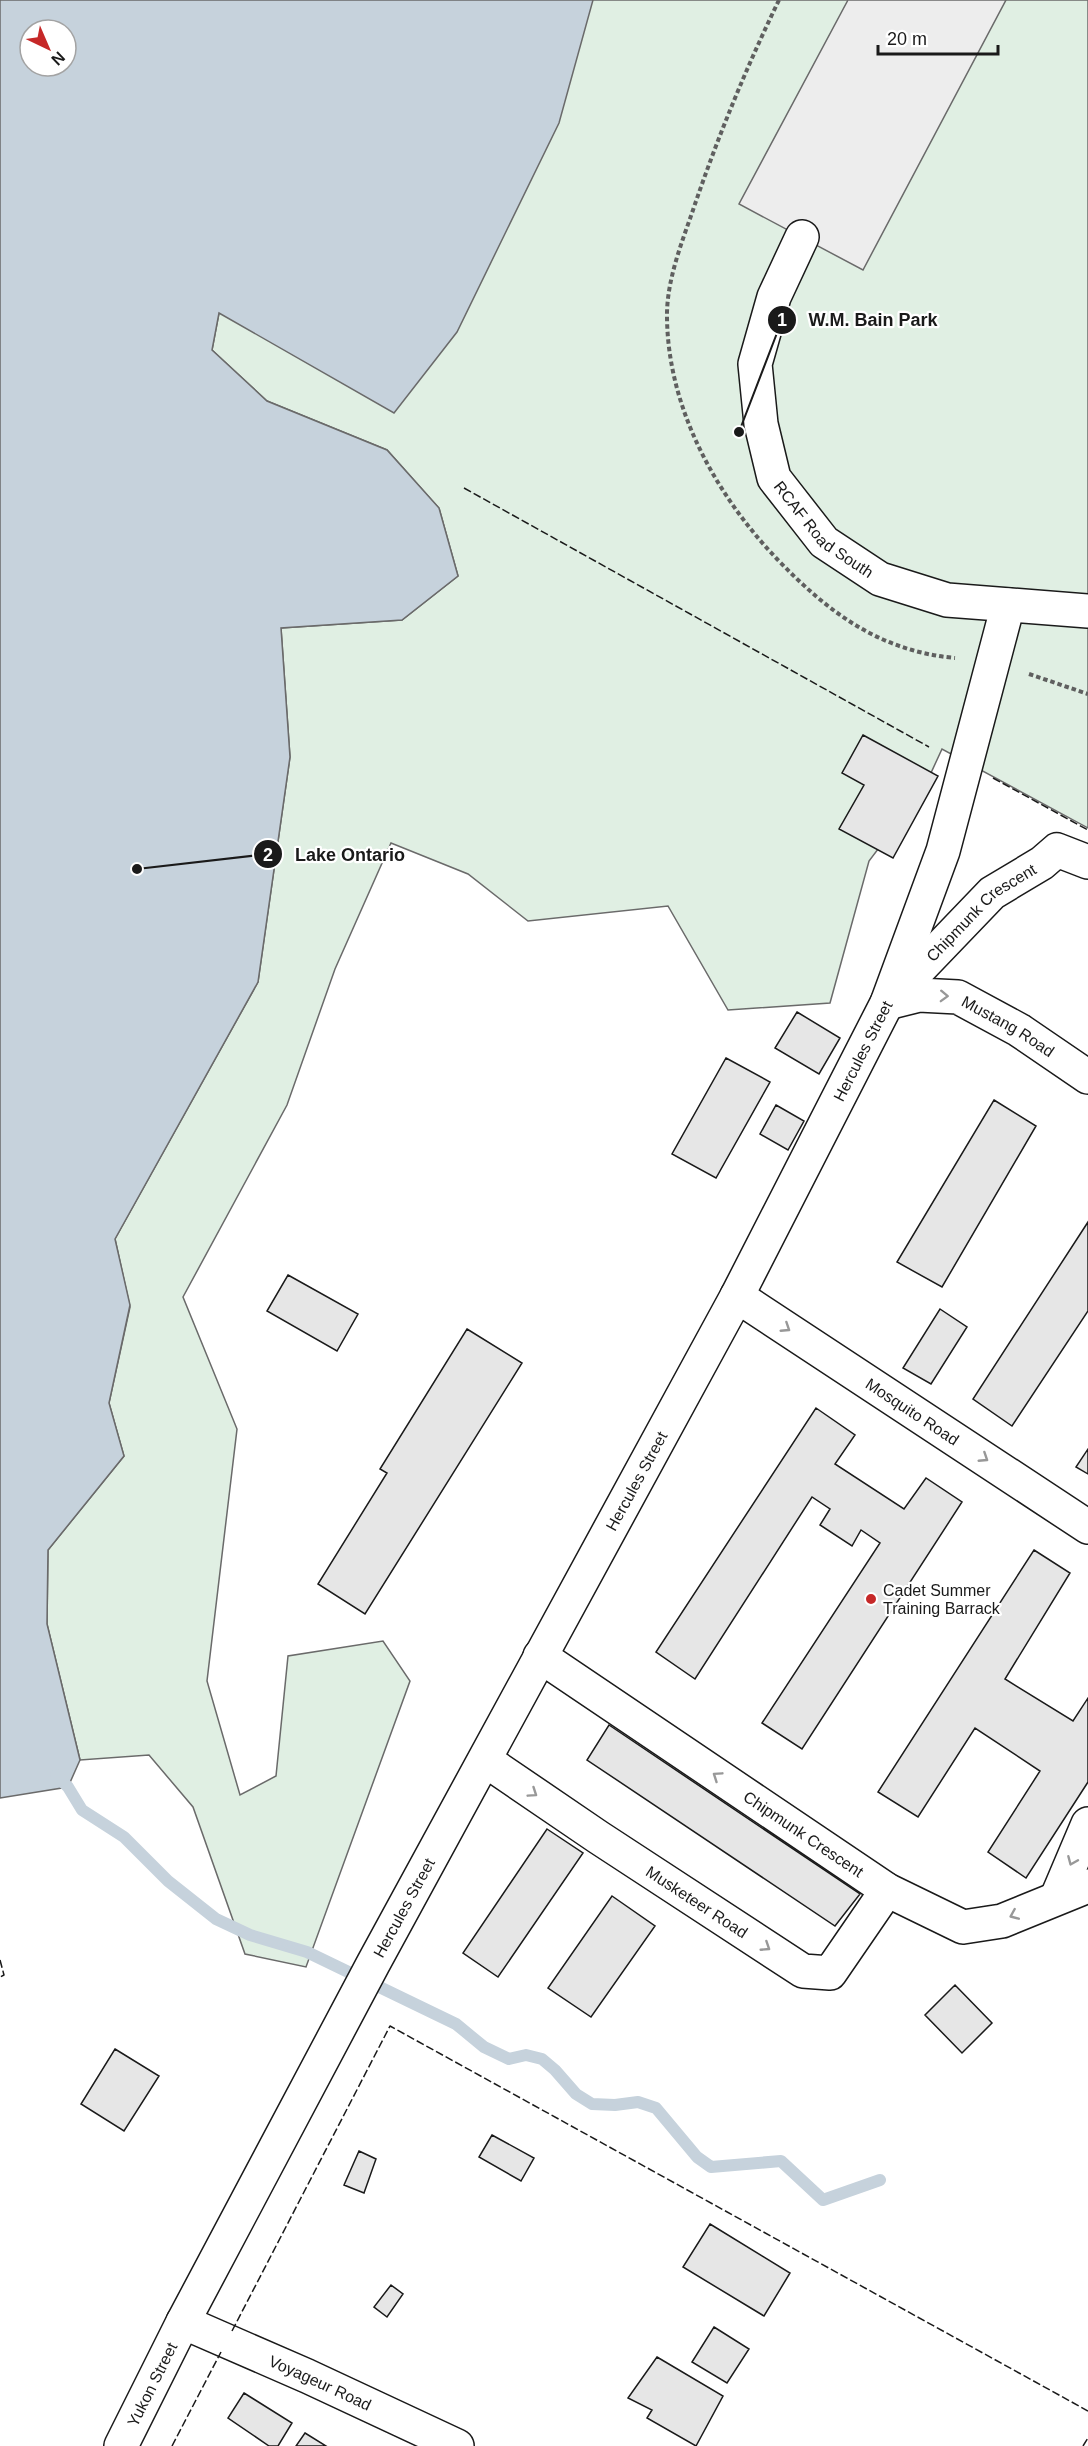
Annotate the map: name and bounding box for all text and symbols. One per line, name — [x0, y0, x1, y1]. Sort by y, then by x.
north arrow — [18, 18, 78, 78]
scale bar — [878, 18, 998, 56]
text: 20 m — [887, 29, 927, 49]
text: N — [48, 48, 68, 69]
callout: W.M. Bain Park — [767, 302, 950, 338]
text: 1 — [777, 310, 787, 330]
text: W.M. Bain Park — [808, 310, 938, 330]
street label: RCAF Road South — [771, 477, 877, 581]
callout: Lake Ontario — [253, 836, 417, 872]
text: 2 — [263, 845, 273, 865]
text: Lake Ontario — [295, 845, 405, 865]
street label: Chipmunk Crescent — [923, 860, 1039, 964]
one-way arrow — [940, 990, 949, 1003]
street label: Mustang Road — [959, 992, 1057, 1060]
street label: Hercules Street — [830, 997, 895, 1104]
one-way arrow — [780, 1321, 790, 1333]
street label: Mosquito Road — [863, 1375, 962, 1448]
street label: Hercules Street — [602, 1428, 670, 1533]
one-way arrow — [978, 1451, 988, 1463]
place label: Cadet Summer Training Barrack — [883, 1582, 1001, 1617]
marker: Cadet Summer Training Barrack — [864, 1592, 878, 1606]
one-way arrow — [713, 1771, 723, 1783]
one-way arrow — [526, 1786, 537, 1797]
street label: Chipmunk Crescent — [741, 1787, 867, 1880]
one-way arrow — [1067, 1854, 1079, 1865]
street label: Hercules Street — [370, 1855, 438, 1960]
street label: Musketeer Road — [643, 1862, 751, 1941]
one-way arrow — [1009, 1908, 1020, 1920]
one-way arrow — [759, 1940, 770, 1951]
street label: Yukon Street — [124, 2339, 180, 2429]
street label: Voyageur Road — [267, 2352, 374, 2413]

